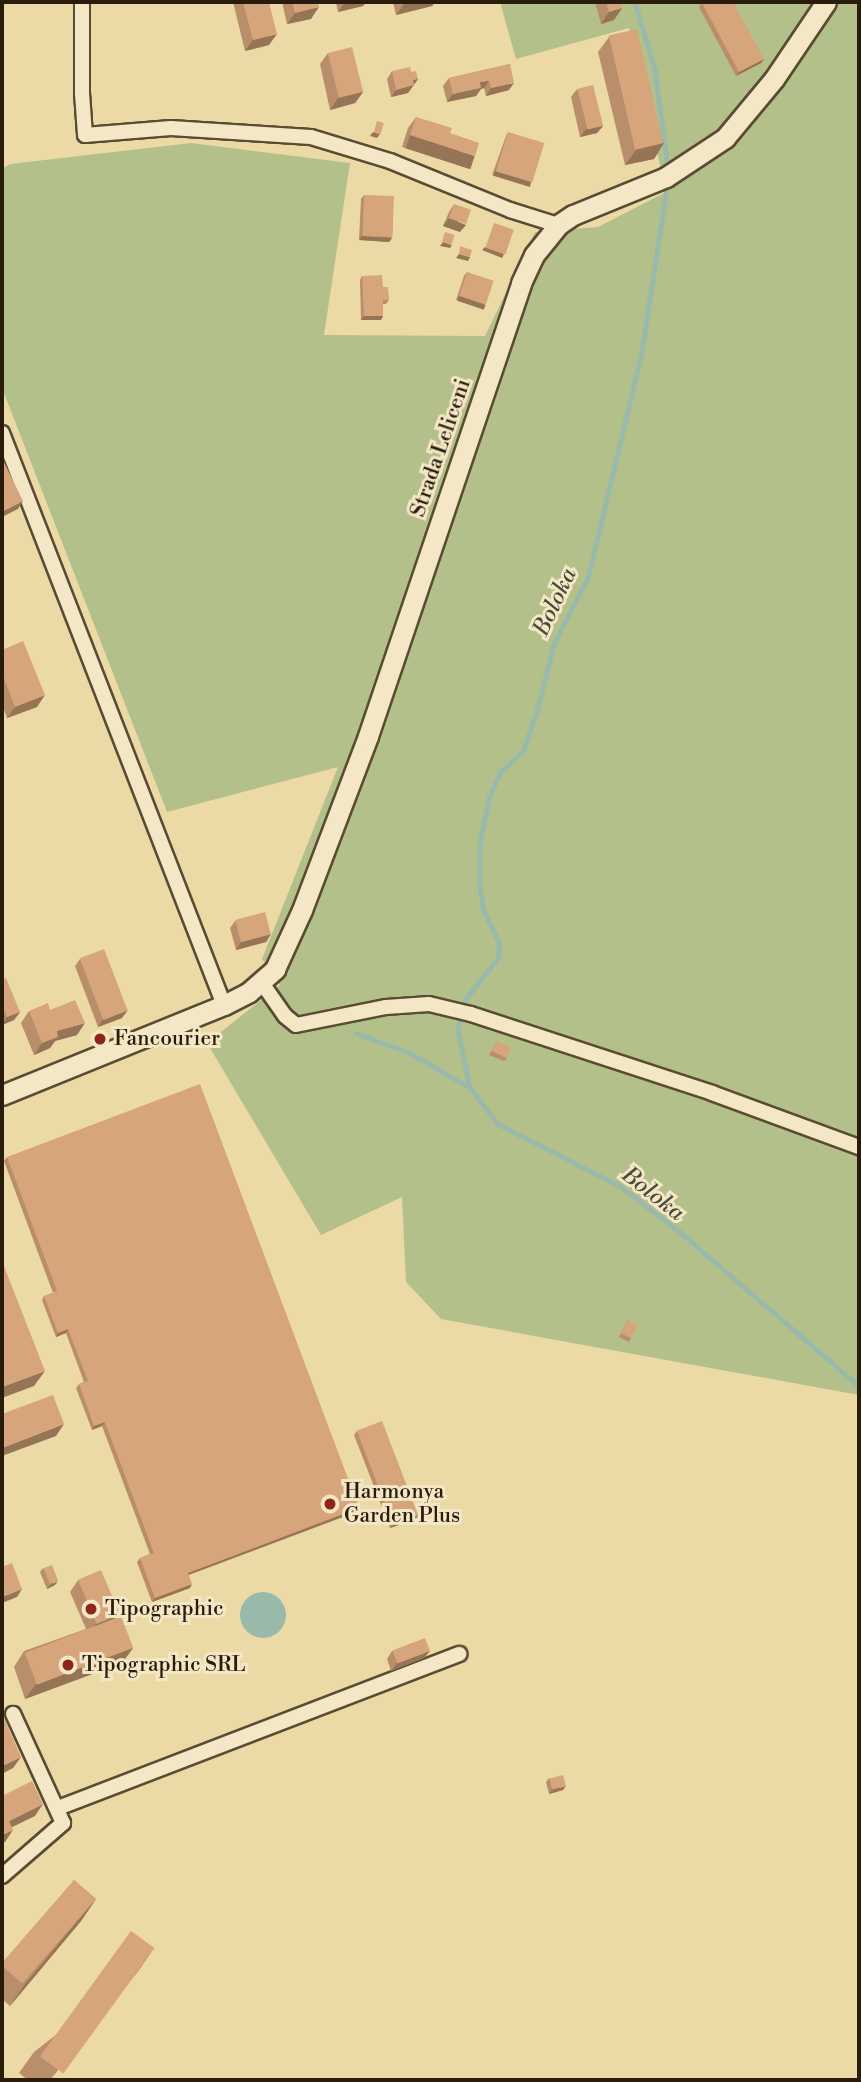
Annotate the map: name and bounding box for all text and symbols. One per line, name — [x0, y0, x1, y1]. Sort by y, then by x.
street label: Strada Leliceni — [406, 376, 476, 520]
water label: Boloka — [527, 564, 583, 640]
place label: Fancourier — [114, 1026, 220, 1052]
marker: Fancourier — [92, 1031, 108, 1047]
water label: Boloka — [616, 1161, 690, 1227]
place label: Harmonya Garden Plus — [344, 1479, 460, 1529]
marker: Harmonya Garden Plus — [322, 1496, 338, 1512]
place label: Tipographic — [105, 1596, 224, 1622]
marker: Tipographic — [83, 1601, 99, 1617]
place label: Tipographic SRL — [82, 1652, 245, 1678]
marker: Tipographic SRL — [60, 1657, 76, 1673]

